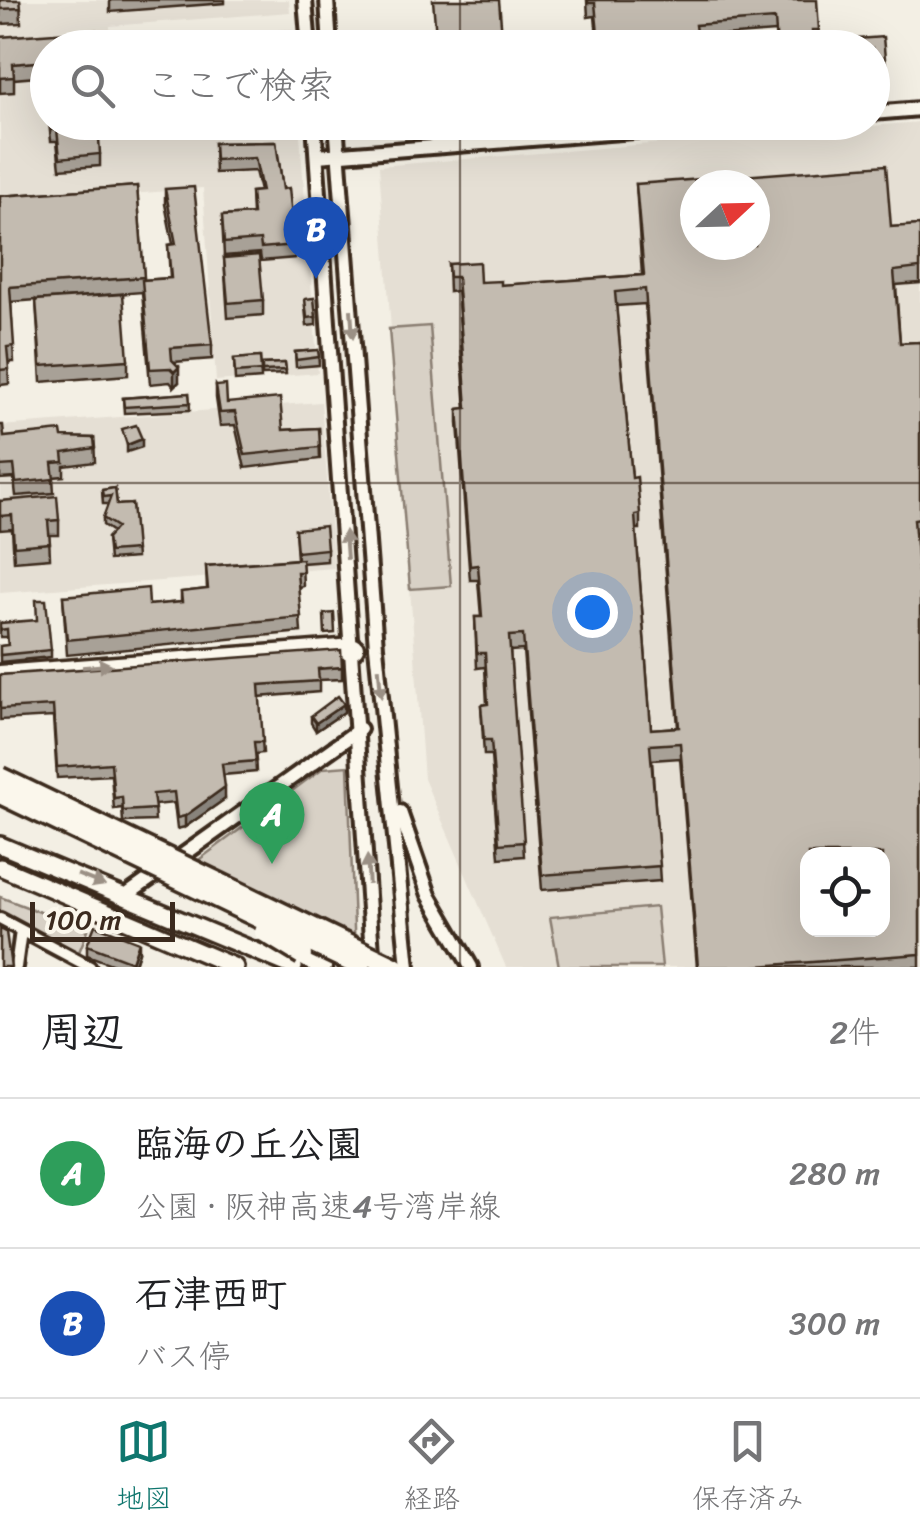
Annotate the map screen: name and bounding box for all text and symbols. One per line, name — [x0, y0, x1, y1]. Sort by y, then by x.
search box — [30, 30, 890, 140]
text: ここで検索 — [145, 52, 335, 119]
icon: search — [65, 58, 120, 113]
north arrow — [680, 170, 770, 260]
pin: B — [284, 196, 348, 279]
one-way arrow — [344, 309, 360, 341]
one-way arrow — [338, 529, 354, 561]
your location — [567, 587, 618, 638]
one-way arrow — [82, 658, 114, 674]
one-way arrow — [372, 668, 388, 700]
pin: A — [240, 782, 304, 864]
map controls — [800, 847, 890, 937]
button: locate — [800, 847, 890, 937]
one-way arrow — [360, 853, 376, 885]
one-way arrow — [76, 873, 106, 889]
text: 100 m — [45, 895, 121, 944]
scale bar — [30, 897, 175, 941]
text: 周辺 — [40, 995, 124, 1069]
text: 2件 — [830, 1004, 880, 1061]
text: 臨海の丘公園 — [135, 1111, 363, 1178]
text: A — [62, 1145, 83, 1202]
text: 280 m — [789, 1145, 880, 1202]
text: 公園 · 阪神高速4号湾岸線 — [135, 1178, 500, 1235]
text: 石津西町 — [135, 1261, 287, 1328]
text: B — [62, 1295, 83, 1352]
text: 300 m — [789, 1295, 880, 1352]
text: バス停 — [135, 1328, 231, 1385]
tab: 地図 — [116, 1414, 172, 1523]
tab: 経路 — [404, 1414, 460, 1523]
tab: 保存済み — [692, 1414, 804, 1523]

